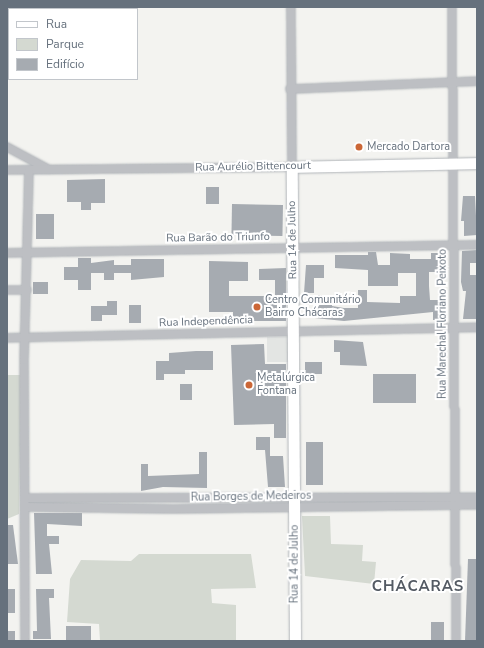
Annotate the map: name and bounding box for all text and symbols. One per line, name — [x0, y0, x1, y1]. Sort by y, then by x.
legend — [8, 8, 138, 80]
text: Rua — [46, 16, 67, 32]
text: Parque — [46, 36, 84, 52]
text: Edifício — [46, 56, 85, 72]
place label: Mercado Dartora — [367, 140, 450, 154]
marker: Mercado Dartora — [354, 142, 364, 152]
street label: Rua Aurélio Bittencourt — [195, 159, 311, 175]
street label: Rua 14 de Julho — [286, 201, 300, 279]
street label: Rua Barão do Triunfo — [166, 230, 270, 246]
street label: Rua Marechal Floriano Peixoto — [436, 249, 450, 399]
place label: Centro Comunitário Bairro Chácaras — [265, 294, 361, 320]
marker: Centro Comunitário Bairro Chácaras — [252, 302, 262, 312]
street label: Rua Independência — [159, 314, 253, 330]
place label: Metalúrgica Fontana — [257, 372, 315, 398]
marker: Metalúrgica Fontana — [244, 380, 254, 390]
street label: Rua Borges de Medeiros — [191, 489, 311, 505]
street label: Rua 14 de Julho — [288, 525, 302, 603]
district label: CHÁCARAS — [372, 578, 464, 596]

